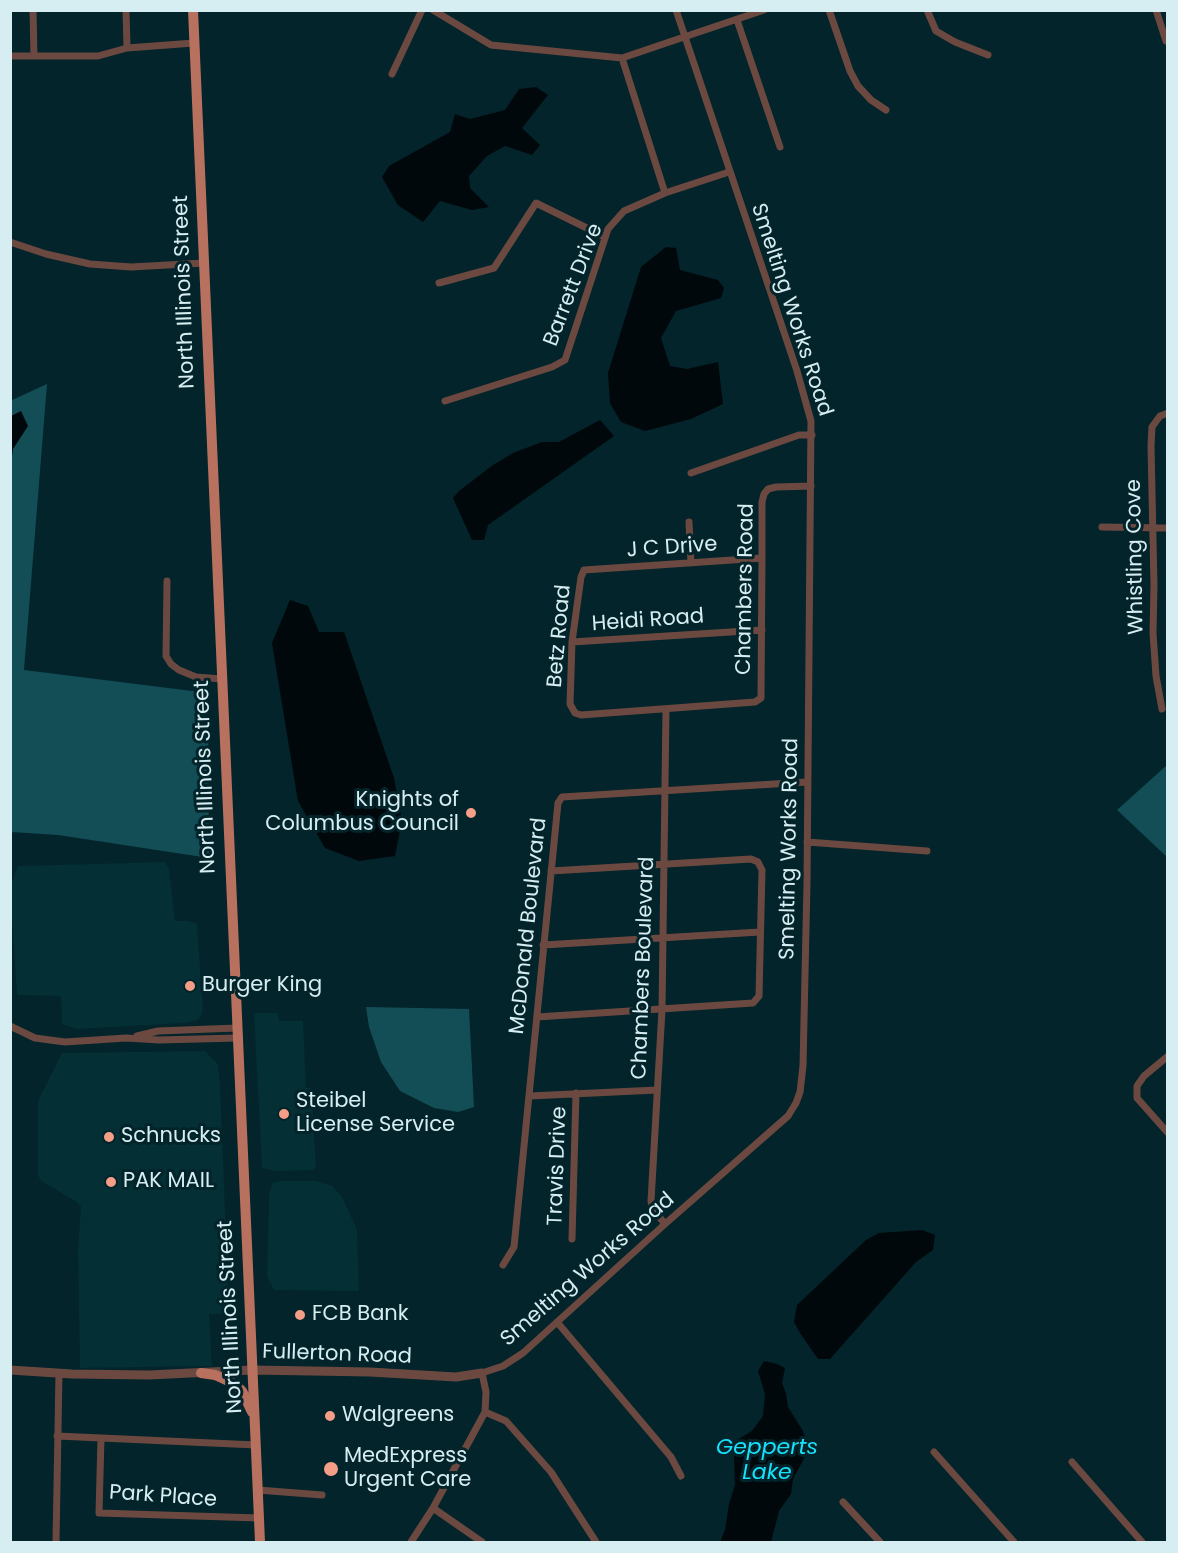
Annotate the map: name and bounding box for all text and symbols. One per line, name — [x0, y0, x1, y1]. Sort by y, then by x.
street label: North Illinois Street — [169, 195, 201, 389]
street label: Smelting Works Road — [745, 201, 837, 419]
street label: Barrett Drive — [539, 220, 609, 350]
street label: Whistling Cove — [1122, 479, 1150, 635]
street label: Chambers Road — [732, 503, 760, 675]
street label: J C Drive — [626, 532, 718, 564]
street label: Betz Road — [543, 583, 577, 689]
street label: Heidi Road — [591, 605, 705, 637]
street label: North Illinois Street — [190, 680, 222, 874]
street label: Smelting Works Road — [775, 738, 805, 960]
place label: Knights of Columbus Council — [265, 788, 459, 838]
marker: Knights of Columbus Council — [464, 806, 478, 820]
street label: McDonald Boulevard — [505, 816, 553, 1036]
street label: Chambers Boulevard — [628, 856, 660, 1080]
place label: Burger King — [202, 973, 322, 999]
marker: Burger King — [183, 979, 197, 993]
place label: Steibel License Service — [296, 1089, 455, 1139]
street label: Travis Drive — [543, 1106, 573, 1226]
marker: Steibel License Service — [277, 1107, 291, 1121]
place label: Schnucks — [121, 1124, 221, 1150]
marker: Schnucks — [102, 1130, 116, 1144]
place label: PAK MAIL — [123, 1169, 214, 1195]
marker: PAK MAIL — [104, 1175, 118, 1189]
street label: Smelting Works Road — [496, 1188, 680, 1352]
street label: North Illinois Street — [213, 1220, 249, 1414]
place label: FCB Bank — [312, 1302, 409, 1328]
marker: FCB Bank — [293, 1308, 307, 1322]
street label: Fullerton Road — [262, 1340, 412, 1370]
place label: Walgreens — [342, 1403, 454, 1429]
marker: Walgreens — [323, 1409, 337, 1423]
water label: Gepperts Lake — [716, 1435, 818, 1486]
place label: MedExpress Urgent Care — [344, 1444, 471, 1494]
marker: MedExpress Urgent Care — [322, 1460, 340, 1478]
street label: Park Place — [108, 1481, 218, 1513]

